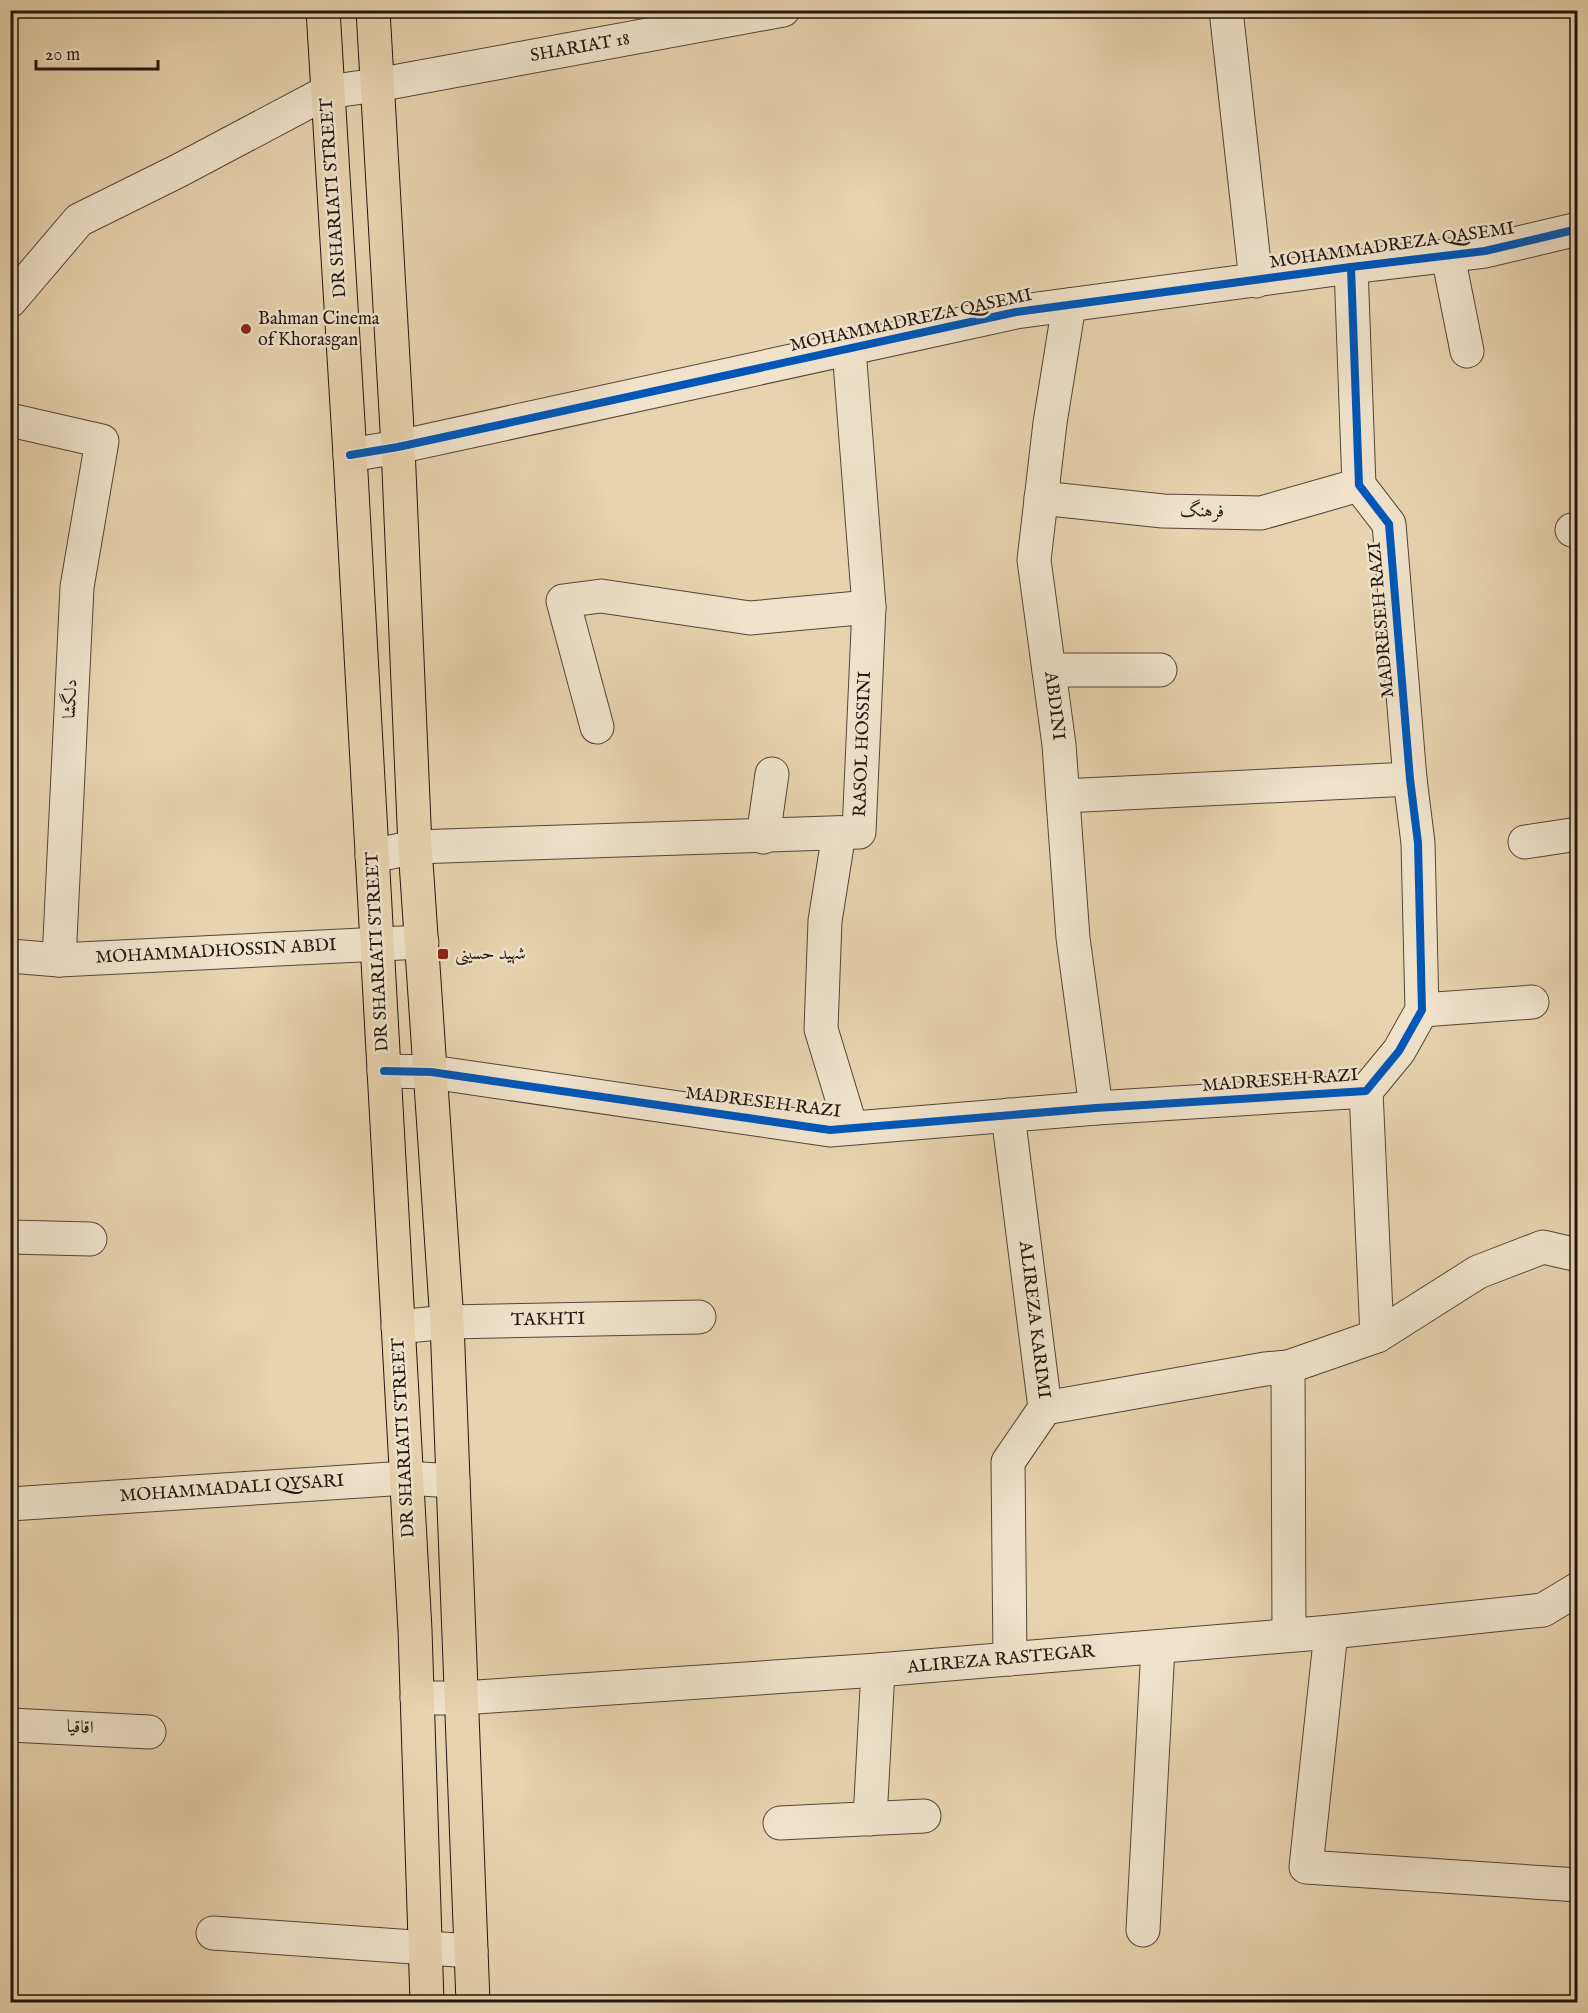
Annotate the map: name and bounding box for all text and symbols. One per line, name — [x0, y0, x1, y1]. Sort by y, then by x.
street label: SHARIAT 18 — [528, 28, 632, 68]
scale bar — [36, 33, 158, 71]
text: 20 m — [45, 44, 80, 67]
street label: DR SHARIATI STREET — [316, 97, 352, 299]
street label: MOHAMMADREZA QASEMI — [1268, 217, 1516, 275]
street label: MOHAMMADREZA QASEMI — [788, 284, 1034, 358]
place label: Bahman Cinema of Khorasgan — [258, 308, 380, 352]
marker: Bahman Cinema of Khorasgan — [239, 322, 253, 336]
street label: فرهنگ — [1180, 498, 1224, 524]
street label: MADRESEH RAZI — [1364, 541, 1400, 699]
street label: ABDINI — [1038, 669, 1070, 742]
street label: RASOL HOSSINI — [849, 670, 877, 817]
street label: دلگشا — [56, 679, 84, 719]
street label: DR SHARIATI STREET — [361, 851, 395, 1053]
street label: MOHAMMADHOSSIN ABDI — [95, 934, 337, 970]
place label: شهید حسینی — [455, 943, 526, 966]
marker: شهید حسینی — [436, 947, 450, 961]
street label: MADRESEH RAZI — [1201, 1064, 1359, 1098]
street label: MADRESEH RAZI — [684, 1082, 842, 1124]
street label: ALIREZA KARIMI — [1013, 1239, 1055, 1400]
street label: TAKHTI — [511, 1308, 586, 1332]
street label: DR SHARIATI STREET — [387, 1337, 421, 1539]
street label: MOHAMMADALI QYSARI — [119, 1470, 345, 1508]
street label: ALIREZA RASTEGAR — [905, 1640, 1097, 1680]
street label: اقاقیا — [66, 1716, 94, 1740]

